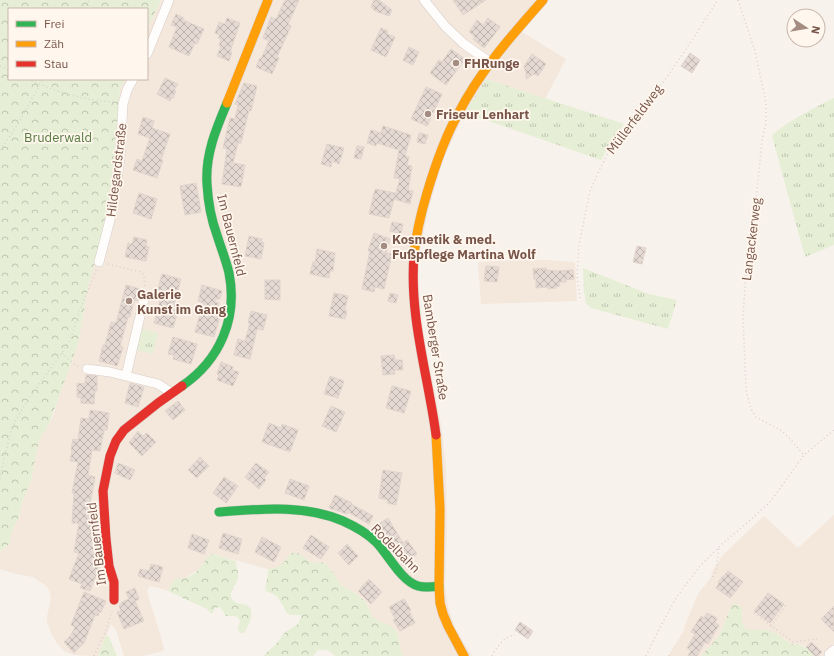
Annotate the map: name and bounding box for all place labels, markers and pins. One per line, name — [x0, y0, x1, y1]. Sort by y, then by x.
place label: FHRunge — [464, 55, 520, 72]
marker: FHRunge — [451, 58, 461, 68]
place label: Friseur Lenhart — [436, 106, 529, 123]
marker: Friseur Lenhart — [423, 109, 433, 119]
place label: Kosmetik & med. Fußpflege Martina Wolf — [392, 231, 536, 263]
marker: Kosmetik & med. Fußpflege Martina Wolf — [379, 241, 389, 251]
place label: Galerie Kunst im Gang — [137, 286, 227, 318]
marker: Galerie Kunst im Gang — [124, 296, 134, 306]

